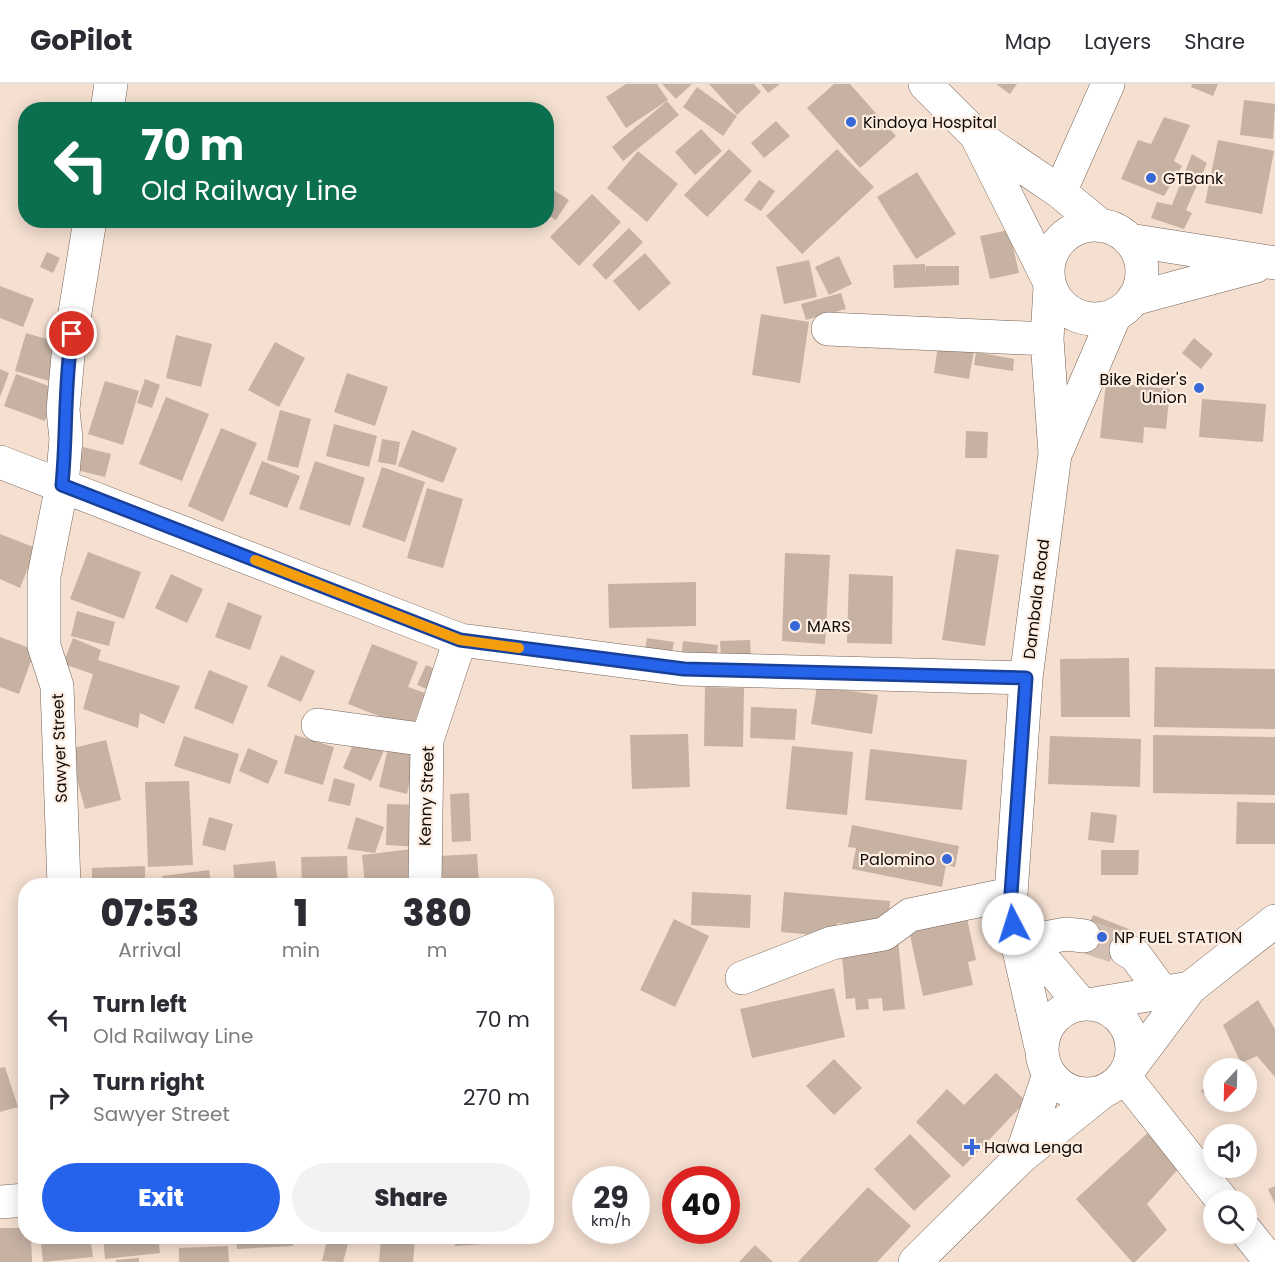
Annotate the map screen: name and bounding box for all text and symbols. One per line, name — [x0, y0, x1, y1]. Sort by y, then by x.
text: GoPilot — [30, 21, 132, 60]
text: Map — [1005, 27, 1051, 56]
text: Layers — [1084, 27, 1151, 56]
text: Share — [1184, 27, 1245, 56]
place label: Kindoya Hospital — [863, 111, 997, 134]
marker: Kindoya Hospital — [844, 115, 858, 129]
text: 70 m — [141, 116, 244, 175]
icon: left — [42, 126, 120, 204]
place label: GTBank — [1163, 167, 1224, 190]
marker: GTBank — [1144, 171, 1158, 185]
text: Old Railway Line — [141, 172, 357, 209]
pin — [46, 308, 97, 359]
icon: arrive — [55, 317, 88, 350]
place label: Bike Rider's Union — [1100, 368, 1187, 409]
marker: Bike Rider's Union — [1192, 381, 1206, 395]
street label: Dambala Road — [1018, 538, 1055, 660]
place label: MARS — [807, 615, 851, 638]
marker: MARS — [788, 619, 802, 633]
street label: Sawyer Street — [46, 693, 73, 803]
street label: Kenny Street — [413, 745, 440, 846]
place label: Palomino — [860, 848, 935, 871]
marker: Palomino — [940, 852, 954, 866]
text: 07:53 — [100, 888, 199, 939]
text: 1 — [294, 888, 308, 939]
text: 380 — [402, 888, 472, 939]
position arrow — [981, 892, 1045, 956]
place label: NP FUEL STATION — [1114, 926, 1242, 949]
marker: NP FUEL STATION — [1095, 930, 1109, 944]
text: Arrival — [118, 936, 181, 964]
text: min — [282, 936, 320, 964]
text: m — [427, 936, 447, 964]
text: Turn left — [93, 989, 187, 1020]
icon: left — [42, 1003, 75, 1036]
text: 70 m — [476, 1004, 530, 1035]
text: Old Railway Line — [93, 1022, 253, 1050]
north arrow — [1203, 1058, 1257, 1112]
map controls — [1203, 1058, 1257, 1244]
text: Turn right — [93, 1067, 204, 1098]
icon: right — [42, 1081, 75, 1114]
text: 270 m — [463, 1082, 530, 1113]
text: Sawyer Street — [93, 1100, 230, 1128]
button: sound — [1203, 1124, 1257, 1178]
place label: Hawa Lenga — [984, 1136, 1083, 1159]
marker: Hawa Lenga — [965, 1140, 979, 1154]
button: Exit — [42, 1163, 280, 1232]
button: Share — [292, 1163, 530, 1232]
speed limit sign: 40 — [662, 1166, 740, 1244]
text: 29 — [593, 1176, 629, 1219]
button: search — [1203, 1190, 1257, 1244]
text: km/h — [591, 1210, 631, 1231]

